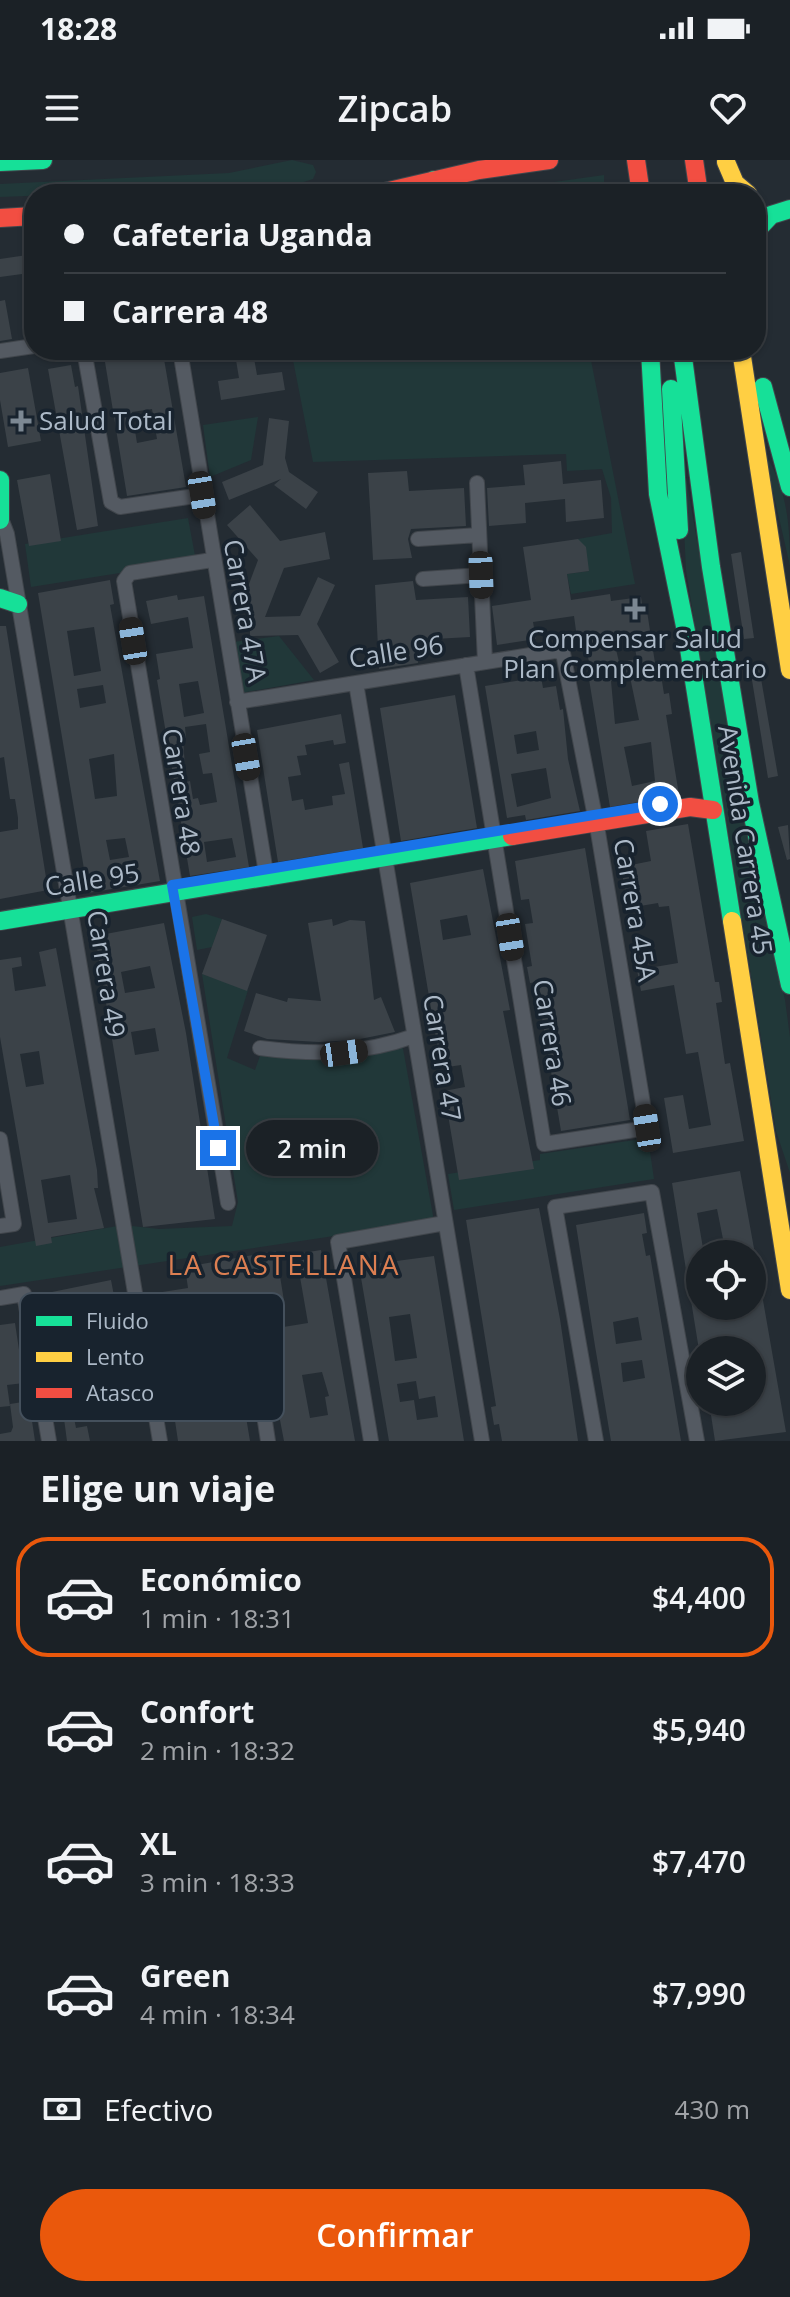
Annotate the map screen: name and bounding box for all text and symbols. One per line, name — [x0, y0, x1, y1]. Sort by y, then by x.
text: 18:28 — [40, 8, 117, 49]
text: Zipcab — [338, 84, 452, 133]
icon: menu — [40, 86, 84, 130]
icon: heart — [706, 86, 750, 130]
text: Cafeteria Uganda — [112, 214, 373, 255]
text: Carrera 48 — [112, 291, 268, 332]
place label: Salud Total — [39, 402, 173, 438]
marker: Salud Total — [10, 410, 32, 432]
car — [186, 469, 218, 521]
street label: Carrera 47A — [216, 536, 276, 686]
car — [468, 551, 494, 599]
marker: Compensar Salud Plan Complementario — [624, 598, 646, 620]
car — [117, 615, 149, 667]
place label: Compensar Salud Plan Complementario — [503, 620, 767, 686]
street label: Calle 96 — [346, 626, 446, 676]
street label: Avenida Carrera 45 — [710, 723, 782, 957]
street label: Carrera 48 — [154, 726, 210, 858]
car — [230, 731, 262, 783]
route start — [642, 786, 678, 822]
street label: Carrera 45A — [606, 835, 666, 985]
street label: Calle 95 — [42, 854, 142, 904]
street label: Carrera 49 — [79, 908, 135, 1040]
car — [494, 911, 526, 963]
street label: Carrera 46 — [525, 977, 581, 1109]
street label: Carrera 47 — [415, 992, 471, 1124]
car — [319, 1038, 369, 1068]
car — [631, 1102, 663, 1154]
callout: 2 min — [246, 1120, 378, 1176]
route end — [200, 1130, 236, 1166]
text: 2 min — [277, 1130, 347, 1166]
map controls — [686, 1240, 766, 1416]
button: locate — [686, 1240, 766, 1320]
district label: LA CASTELLANA — [168, 1245, 401, 1283]
legend — [20, 1293, 284, 1421]
text: Fluido — [86, 1305, 149, 1335]
button: layers — [686, 1336, 766, 1416]
text: Lento — [86, 1341, 144, 1371]
text: Atasco — [86, 1377, 154, 1407]
text: Elige un viaje — [40, 1464, 275, 1513]
text: Económico — [140, 1559, 302, 1600]
icon: car — [44, 1561, 116, 1633]
text: $4,400 — [652, 1577, 746, 1618]
text: 1 min · 18:31 — [140, 1600, 295, 1636]
text: Confort — [140, 1691, 254, 1732]
icon: car — [44, 1693, 116, 1765]
text: $5,940 — [652, 1709, 746, 1750]
text: 2 min · 18:32 — [140, 1732, 295, 1768]
text: XL — [140, 1823, 177, 1864]
icon: car — [44, 1825, 116, 1897]
text: $7,470 — [652, 1841, 746, 1882]
text: 3 min · 18:33 — [140, 1864, 295, 1900]
text: Green — [140, 1955, 231, 1996]
icon: car — [44, 1957, 116, 2029]
text: $7,990 — [652, 1973, 746, 2014]
text: 4 min · 18:34 — [140, 1996, 295, 2032]
icon: cash — [40, 2087, 84, 2131]
text: Efectivo — [104, 2089, 213, 2130]
text: 430 m — [675, 2091, 750, 2127]
button: Confirmar — [40, 2189, 750, 2281]

